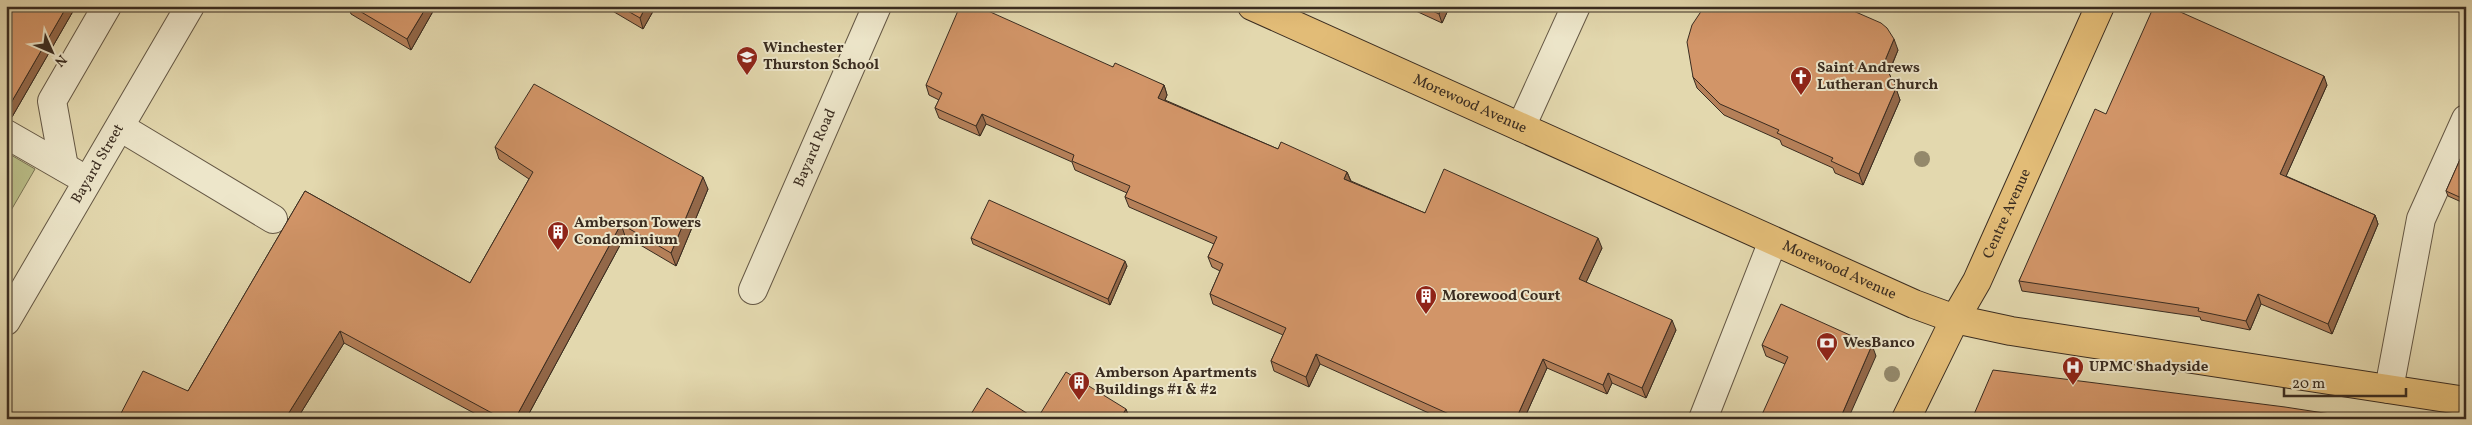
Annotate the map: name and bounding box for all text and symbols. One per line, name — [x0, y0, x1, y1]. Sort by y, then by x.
north arrow — [28, 28, 78, 78]
place label: Winchester Thurston School — [763, 38, 879, 76]
school or university icon: Winchester Thurston School — [735, 45, 759, 76]
text: N — [50, 50, 70, 70]
place label: Saint Andrews Lutheran Church — [1817, 58, 1939, 96]
church icon: Saint Andrews Lutheran Church — [1789, 65, 1813, 96]
street label: Morewood Avenue — [1410, 69, 1530, 139]
street label: Bayard Road — [789, 105, 841, 190]
street label: Bayard Street — [66, 120, 129, 208]
street label: Centre Avenue — [1978, 165, 2036, 262]
place label: Amberson Towers Condominium — [574, 213, 701, 251]
building icon: Amberson Towers Condominium — [546, 220, 570, 251]
street label: Morewood Avenue — [1779, 236, 1900, 305]
building icon: Morewood Court — [1414, 284, 1438, 315]
place label: Morewood Court — [1442, 286, 1561, 307]
bank icon: WesBanco — [1815, 331, 1839, 362]
place label: WesBanco — [1843, 333, 1915, 354]
hospital icon: UPMC Shadyside — [2061, 355, 2085, 386]
place label: UPMC Shadyside — [2089, 357, 2209, 378]
place label: Amberson Apartments Buildings #1 & #2 — [1095, 363, 1257, 401]
scale bar — [2284, 365, 2407, 397]
building icon: Amberson Apartments Buildings #1 & #2 — [1067, 370, 1091, 401]
text: 20 m — [2292, 374, 2325, 395]

